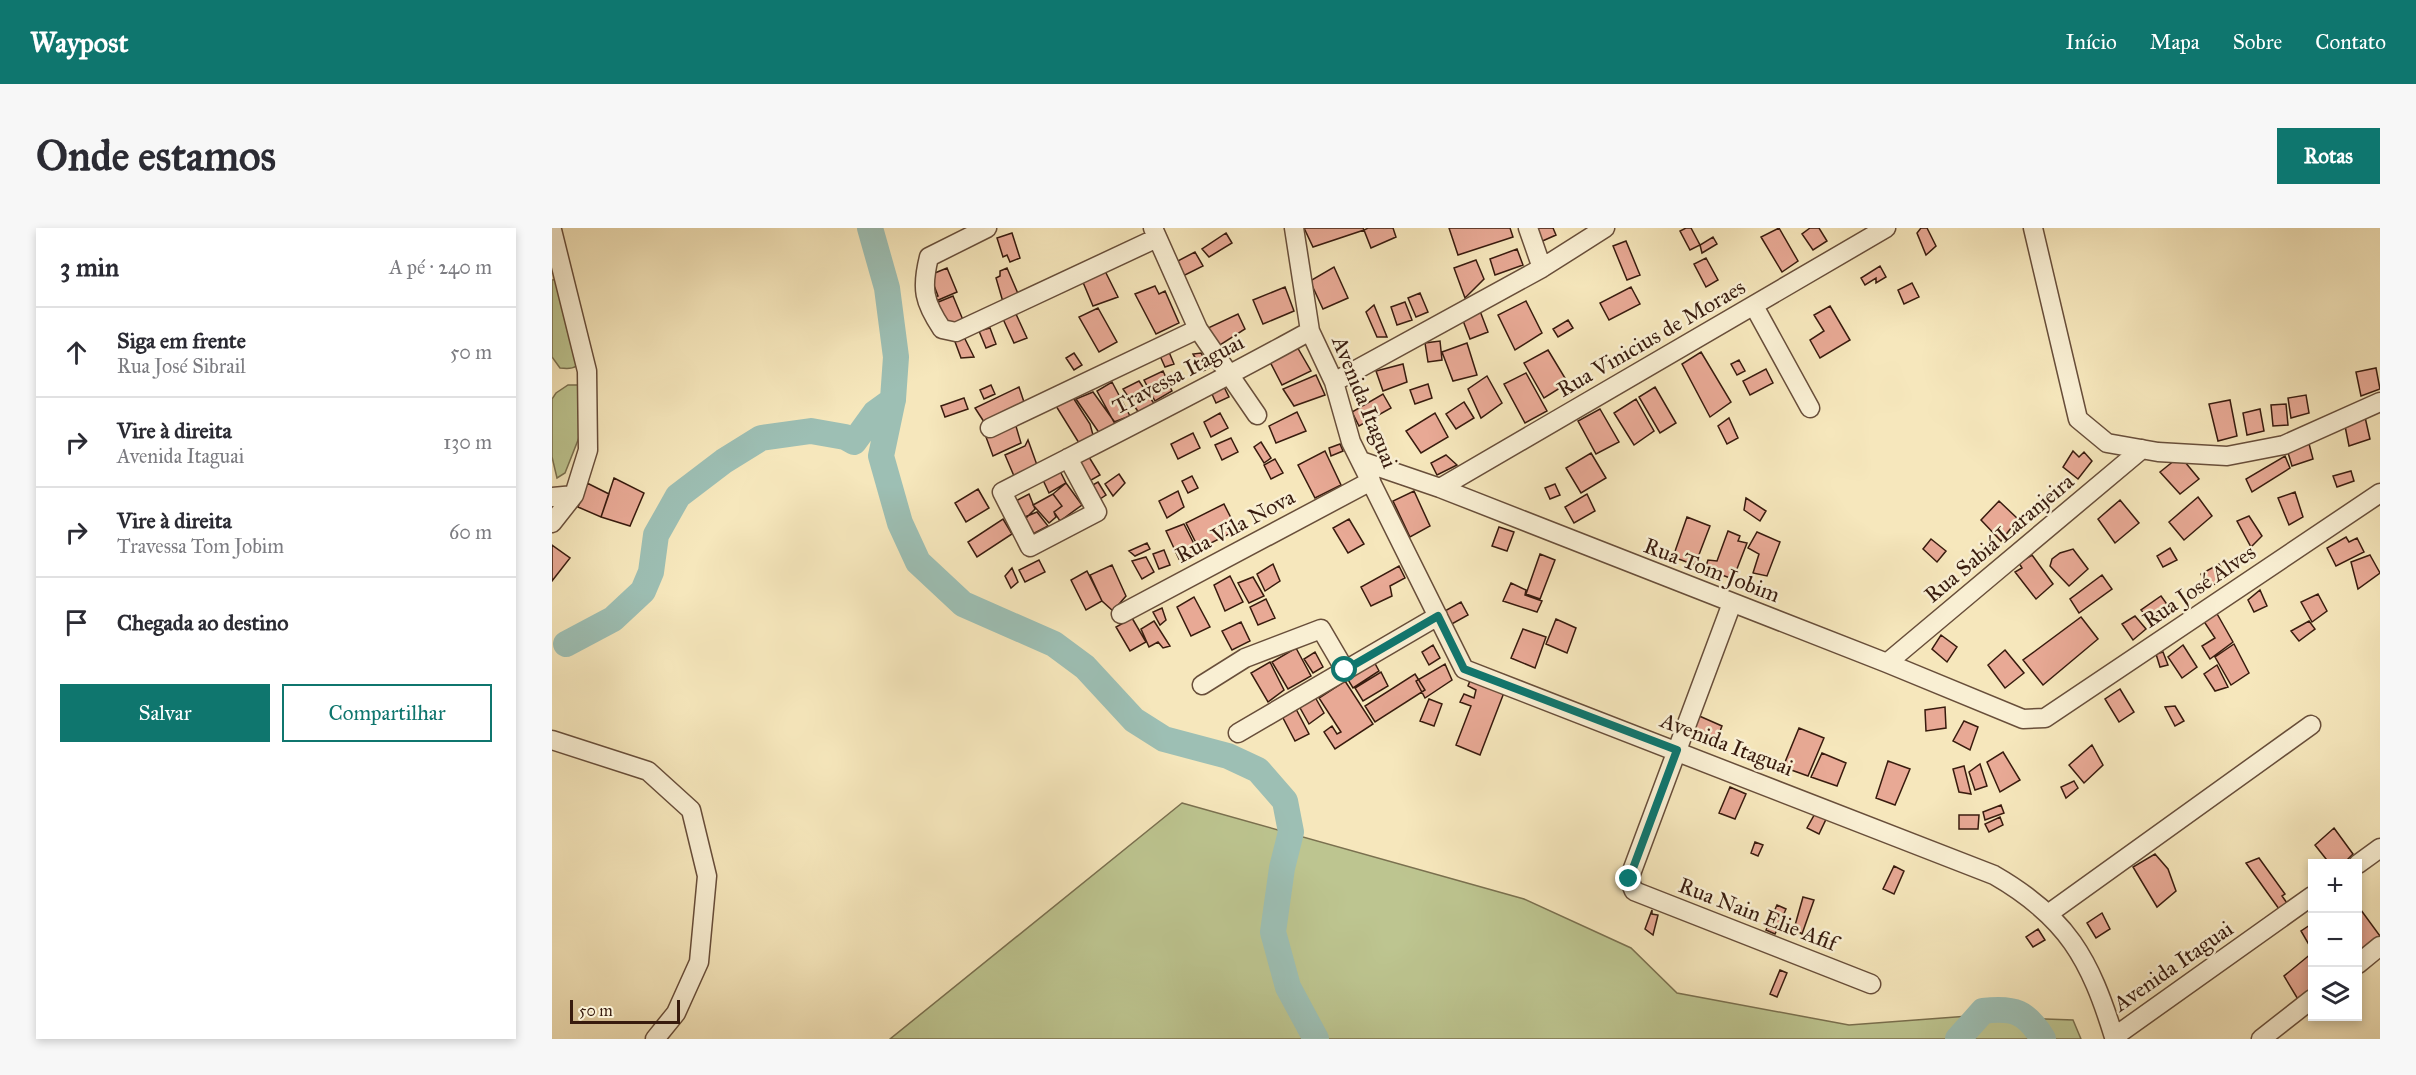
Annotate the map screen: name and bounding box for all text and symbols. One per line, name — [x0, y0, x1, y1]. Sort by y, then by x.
text: Waypost — [30, 25, 128, 60]
text: Início — [2066, 29, 2117, 55]
text: Mapa — [2150, 29, 2200, 55]
text: Sobre — [2233, 29, 2282, 55]
text: Contato — [2315, 29, 2386, 55]
button: Rotas — [2277, 128, 2380, 184]
text: Onde estamos — [36, 130, 276, 182]
text: 3 min — [60, 251, 119, 283]
text: A pé · 240 m — [389, 255, 492, 279]
street label: Rua Vinicius de Moraes — [1552, 273, 1750, 403]
text: Siga em frente — [117, 327, 246, 354]
street label: Travessa Itaguai — [1108, 328, 1248, 420]
street label: Avenida Itaguai — [1326, 331, 1404, 472]
icon: ahead — [60, 336, 93, 369]
text: 50 m — [450, 340, 492, 364]
text: Rua José Sibrail — [117, 354, 246, 378]
text: Vire à direita — [117, 417, 232, 444]
icon: right — [60, 426, 93, 459]
text: 130 m — [443, 430, 492, 454]
text: Avenida Itaguai — [117, 444, 244, 468]
street label: Rua Sabiá Laranjeira — [1919, 467, 2080, 608]
street label: Rua Vila Nova — [1171, 483, 1300, 569]
text: Vire à direita — [117, 507, 232, 534]
icon: right — [60, 516, 93, 549]
text: 60 m — [449, 520, 492, 544]
street label: Rua Tom Jobim — [1640, 532, 1784, 609]
text: Travessa Tom Jobim — [117, 534, 284, 558]
street label: Rua José Alves — [2137, 538, 2261, 634]
icon: arrive — [60, 606, 93, 639]
text: Chegada ao destino — [117, 609, 288, 636]
route start — [1331, 656, 1357, 682]
button: Salvar — [60, 684, 270, 742]
button: Compartilhar — [282, 684, 492, 742]
street label: Avenida Itaguai — [1656, 706, 1797, 782]
map controls — [2308, 859, 2362, 1021]
button: + — [2308, 859, 2362, 913]
route end — [1615, 865, 1641, 891]
street label: Rua Nain Elie Afif — [1675, 871, 1844, 958]
button: − — [2308, 913, 2362, 967]
street label: Avenida Itaguai — [2107, 915, 2238, 1018]
button: layers — [2308, 967, 2362, 1021]
scale bar — [570, 997, 680, 1024]
text: 50 m — [579, 1001, 613, 1020]

